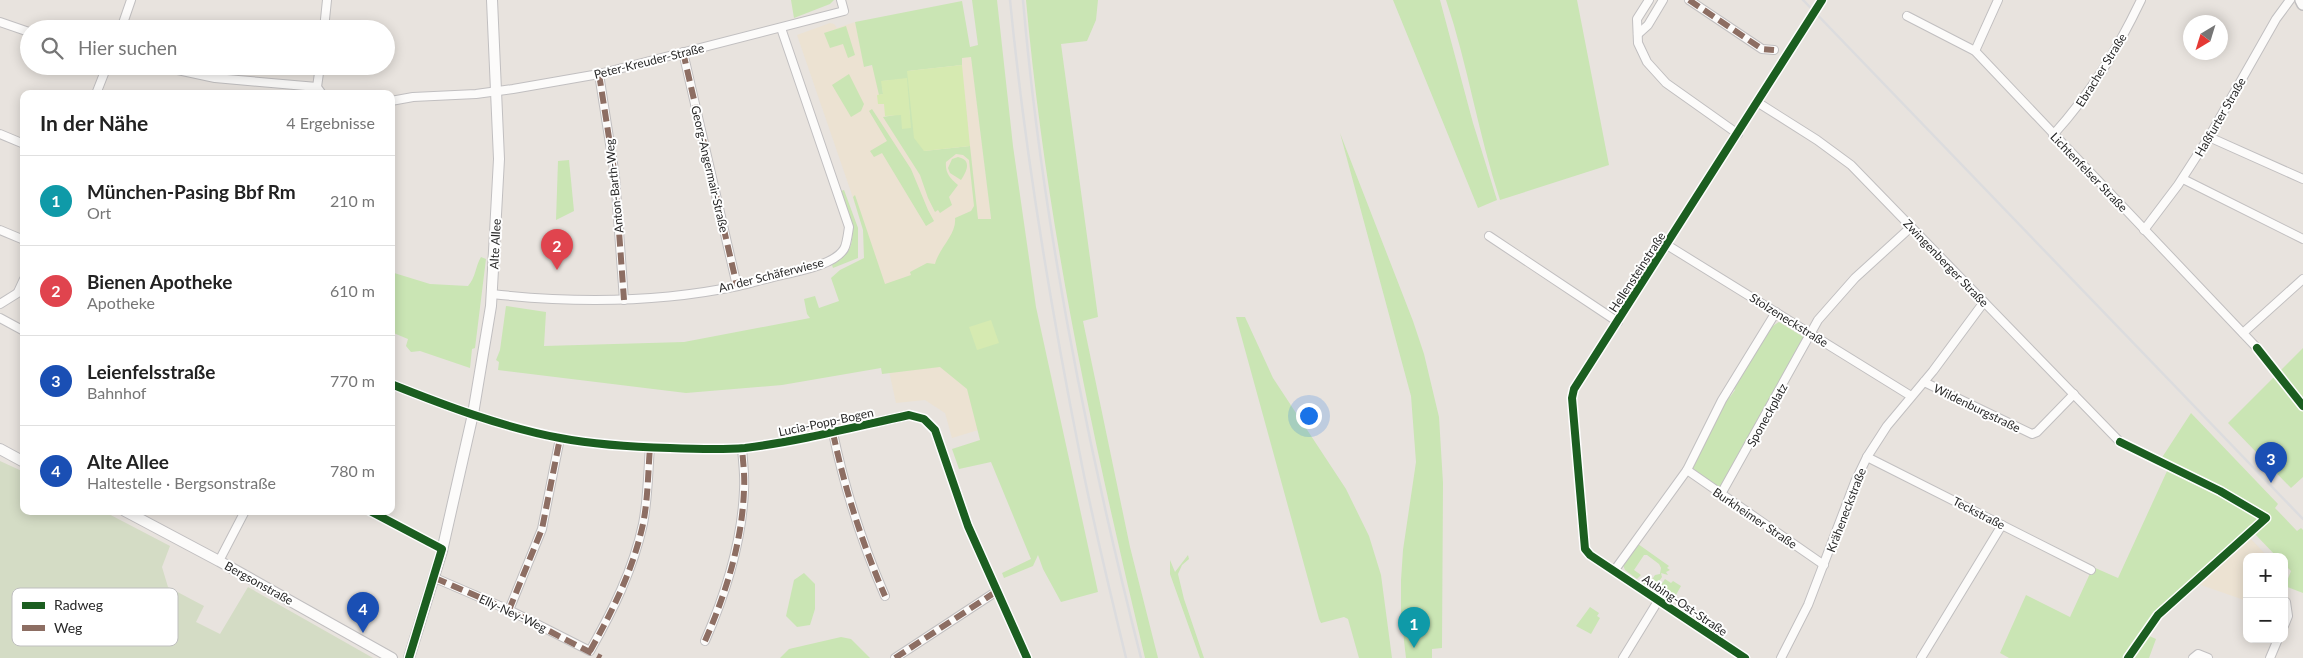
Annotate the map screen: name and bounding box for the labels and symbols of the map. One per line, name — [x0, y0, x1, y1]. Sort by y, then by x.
north arrow — [2183, 15, 2228, 60]
street label: Ebracher Straße — [2072, 30, 2130, 110]
street label: Peter-Kreuder-Straße — [592, 40, 706, 82]
street label: Haßfurter Straße — [2191, 75, 2249, 159]
street label: Georg-Angermair-Straße — [688, 104, 732, 234]
street label: Lichtenfelser Straße — [2047, 129, 2131, 215]
street label: Anton-Barth-Weg — [602, 138, 626, 234]
street label: Zwingenberger Straße — [1900, 216, 1992, 310]
street label: Alte Allee — [486, 218, 504, 270]
pin: 2 — [541, 229, 573, 270]
street label: Hellensteinstraße — [1606, 229, 1668, 315]
street label: An der Schäferwiese — [717, 255, 825, 295]
street label: Stolzeneckstraße — [1747, 290, 1831, 350]
street label: Sponeckplatz — [1743, 380, 1791, 449]
street label: Wildenburgstraße — [1931, 380, 2023, 436]
your location — [1296, 403, 1322, 429]
street label: Lucia-Popp-Bogen — [777, 405, 875, 439]
pin: 3 — [2255, 442, 2287, 483]
street label: Kräheneckstraße — [1823, 466, 1869, 554]
street label: Burkheimer Straße — [1710, 484, 1800, 552]
street label: Teckstraße — [1950, 493, 2008, 533]
street label: Bergsonstraße — [222, 558, 296, 608]
street label: Aubing-Ost-Straße — [1640, 571, 1730, 639]
legend — [12, 588, 178, 646]
street label: Elly-Ney-Weg — [477, 591, 549, 635]
pin: 4 — [347, 592, 379, 633]
text: Radweg — [54, 596, 103, 613]
pin: 1 — [1398, 607, 1430, 648]
text: Weg — [54, 619, 82, 636]

